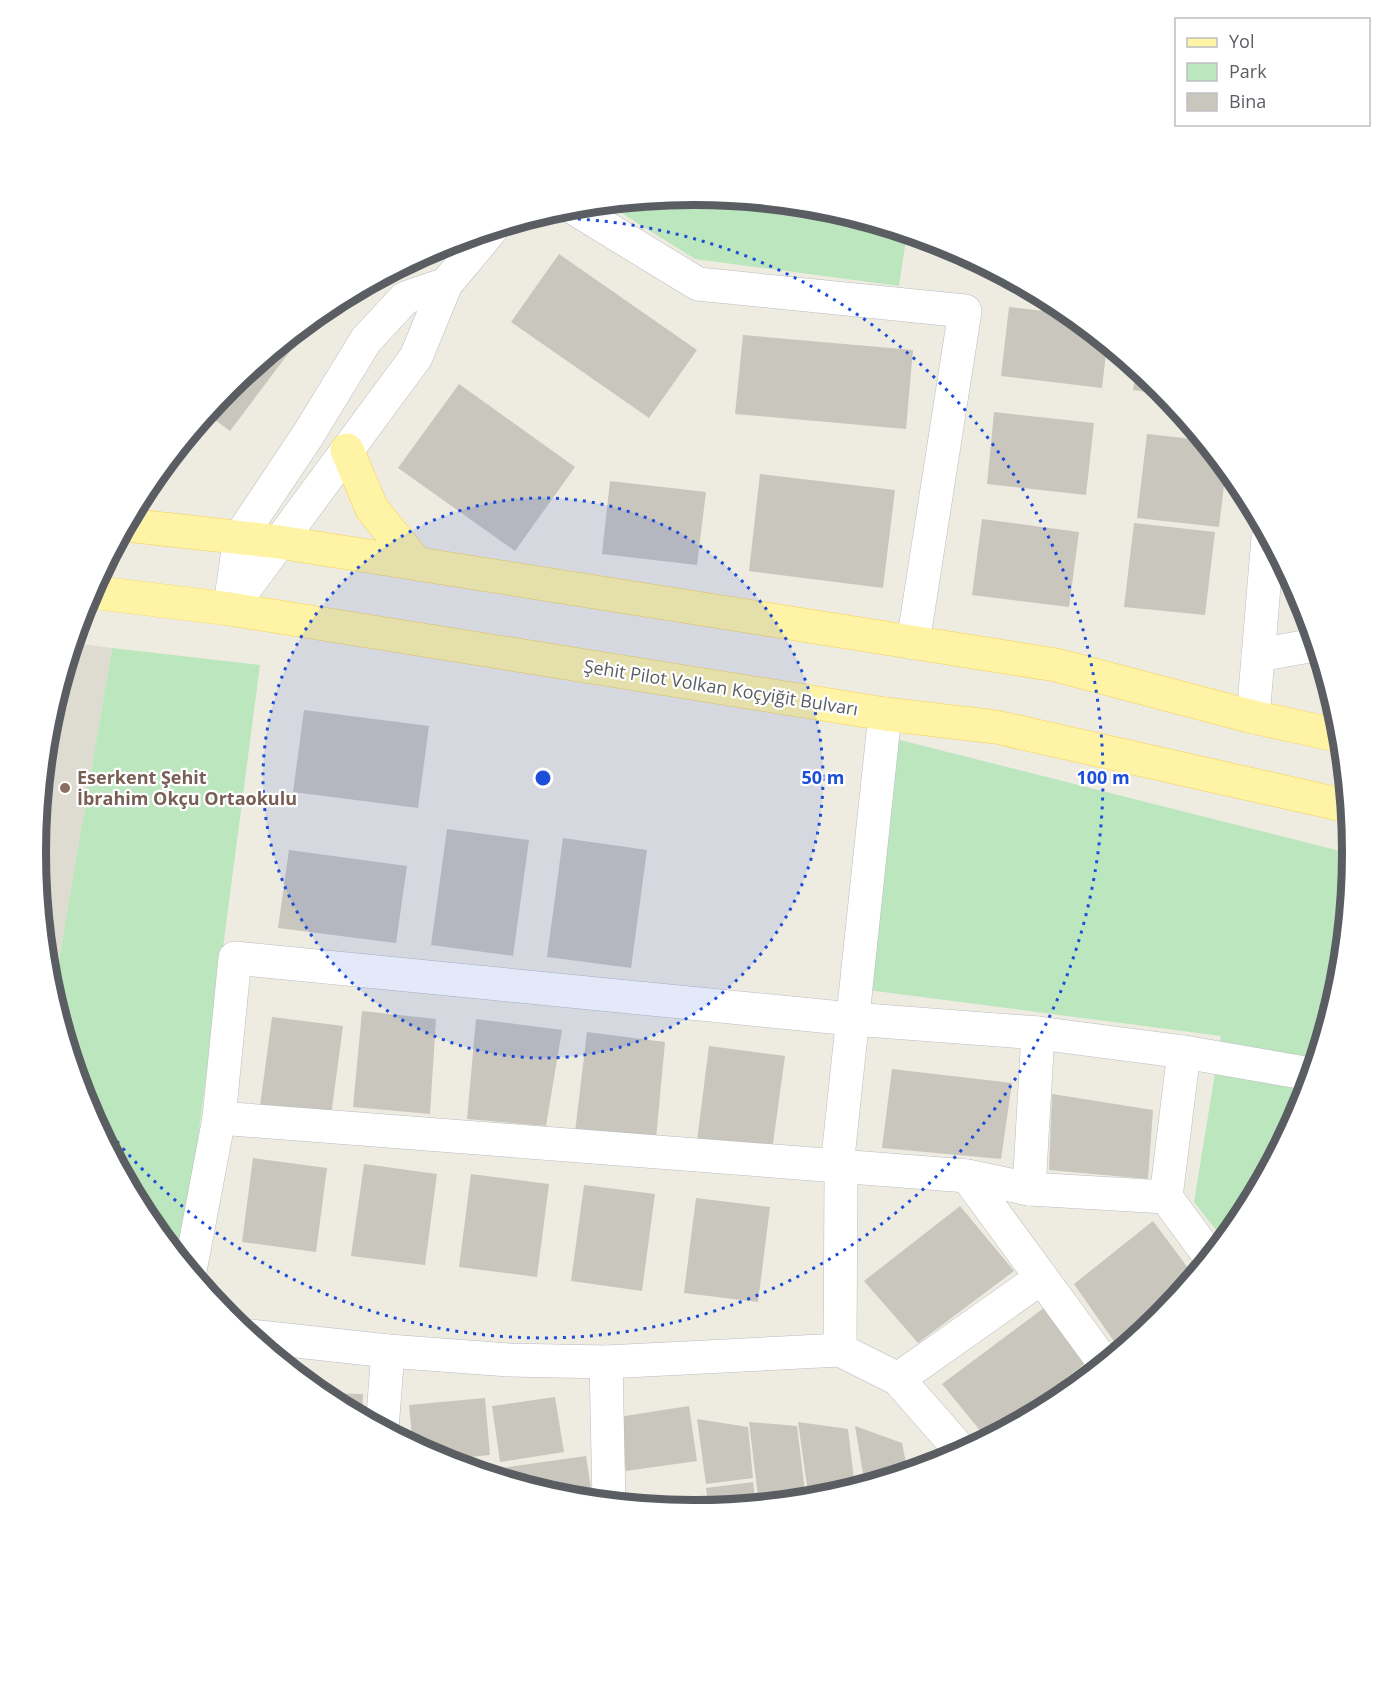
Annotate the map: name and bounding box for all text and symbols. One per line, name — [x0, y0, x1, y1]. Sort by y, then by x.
legend — [1175, 18, 1370, 126]
text: Yol — [1229, 29, 1254, 53]
text: Park — [1229, 59, 1267, 83]
text: Bina — [1229, 89, 1266, 113]
street label: Şehit Pilot Volkan Koçyiğit Bulvarı — [582, 653, 860, 721]
place label: Eserkent Şehit İbrahim Okçu Ortaokulu — [77, 765, 297, 810]
text: 50 m — [802, 765, 844, 789]
text: 100 m — [1076, 765, 1130, 789]
centre of rings — [533, 768, 553, 788]
marker: Eserkent Şehit İbrahim Okçu Ortaokulu — [58, 781, 72, 795]

